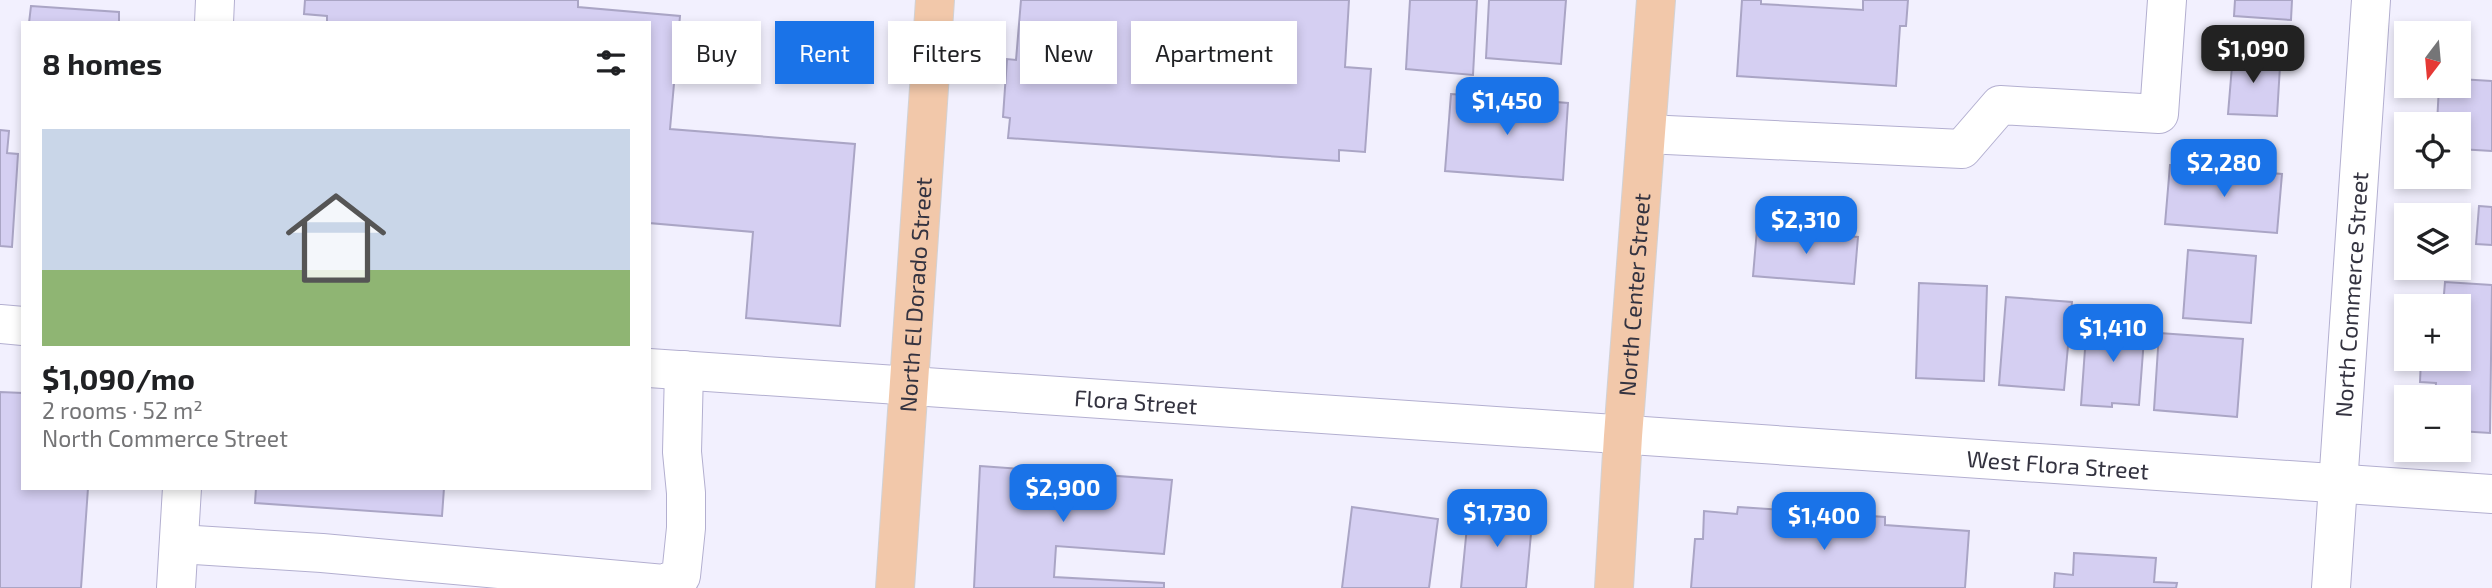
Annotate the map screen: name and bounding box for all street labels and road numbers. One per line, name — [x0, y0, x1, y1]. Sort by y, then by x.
street label: North Commerce Street — [2329, 171, 2373, 418]
street label: North El Dorado Street — [893, 176, 937, 413]
street label: North Center Street — [1612, 192, 1655, 397]
street label: Flora Street — [1073, 383, 1199, 419]
street label: West Flora Street — [1966, 444, 2150, 485]

